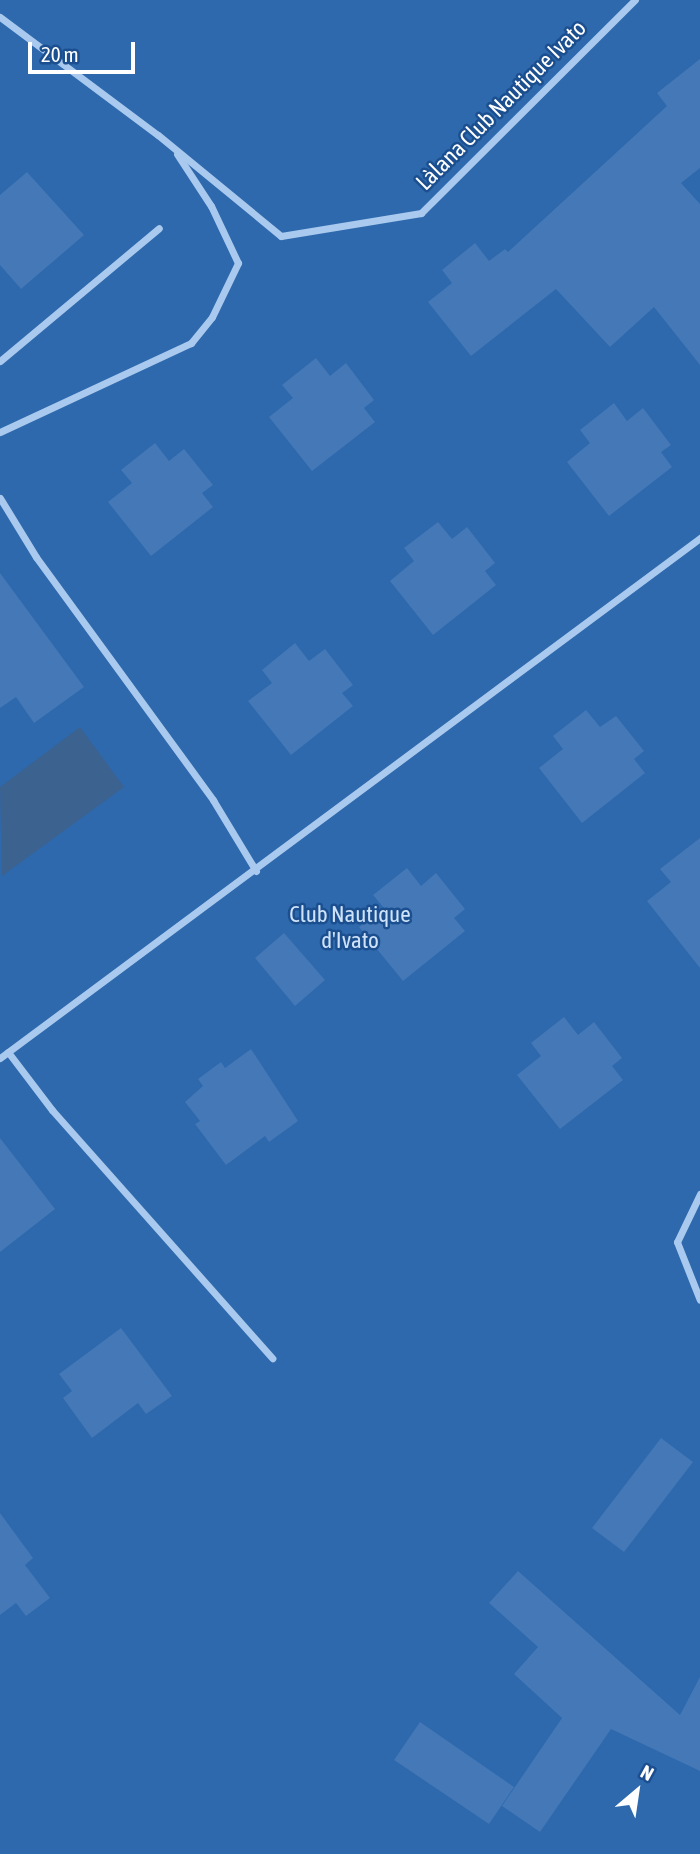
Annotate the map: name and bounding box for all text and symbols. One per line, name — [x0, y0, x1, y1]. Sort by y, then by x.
street label: Làlana Club Nautique Ivato — [410, 14, 592, 196]
scale bar — [32, 28, 138, 72]
text: 20 m — [41, 42, 79, 66]
park label: Club Nautique d'Ivato — [289, 900, 411, 954]
north arrow — [602, 1756, 672, 1826]
text: N — [637, 1760, 657, 1785]

